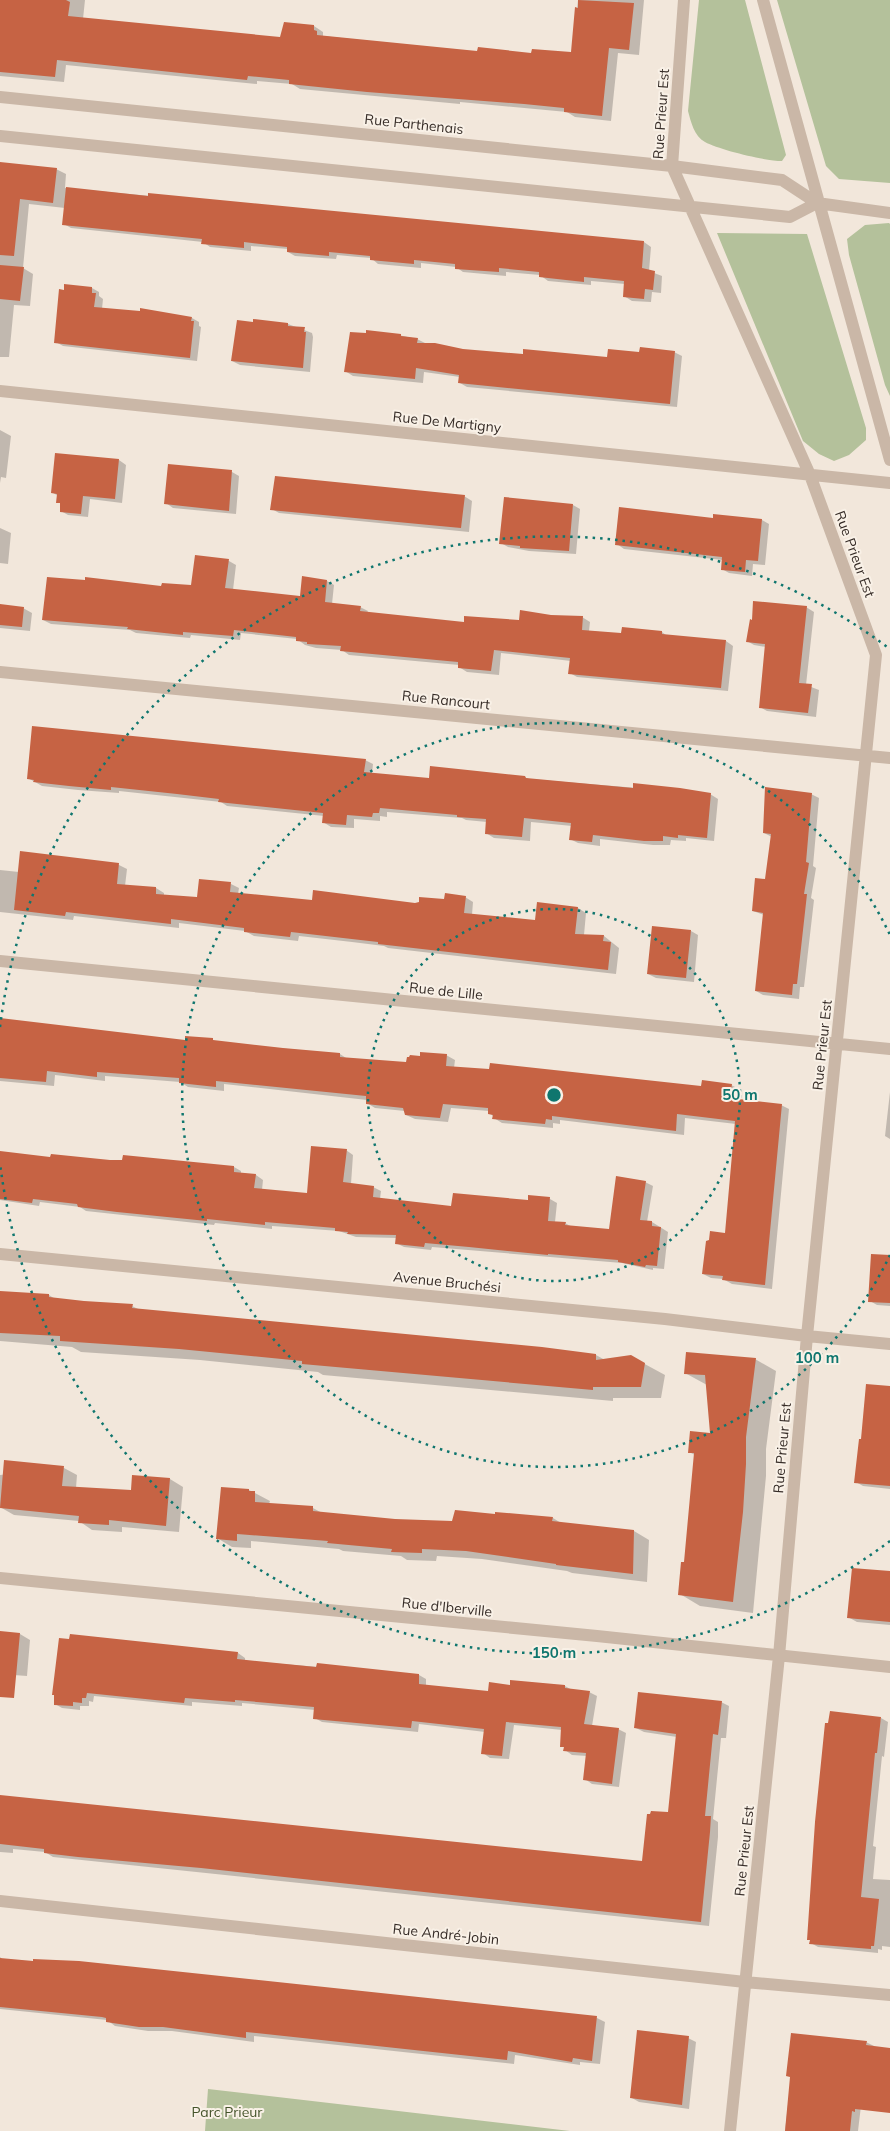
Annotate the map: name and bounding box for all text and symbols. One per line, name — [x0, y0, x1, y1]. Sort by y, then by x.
street label: Rue Prieur Est — [649, 68, 673, 160]
street label: Rue Parthenais — [364, 110, 464, 138]
street label: Rue De Martigny — [392, 407, 503, 437]
street label: Rue Prieur Est — [831, 508, 879, 600]
street label: Rue Rancourt — [401, 686, 491, 714]
street label: Rue de Lille — [408, 978, 484, 1004]
street label: Rue Prieur Est — [808, 999, 836, 1091]
text: 50 m — [722, 1085, 758, 1104]
centre of rings — [545, 1086, 563, 1104]
street label: Avenue Bruchési — [392, 1267, 502, 1297]
text: 100 m — [795, 1348, 839, 1367]
street label: Rue Prieur Est — [769, 1402, 795, 1494]
street label: Rue d'Iberville — [401, 1593, 493, 1621]
text: 150 m — [532, 1643, 576, 1662]
street label: Rue Prieur Est — [730, 1805, 758, 1897]
street label: Rue André-Jobin — [392, 1919, 500, 1949]
park label: Parc Prieur — [192, 2103, 263, 2121]

